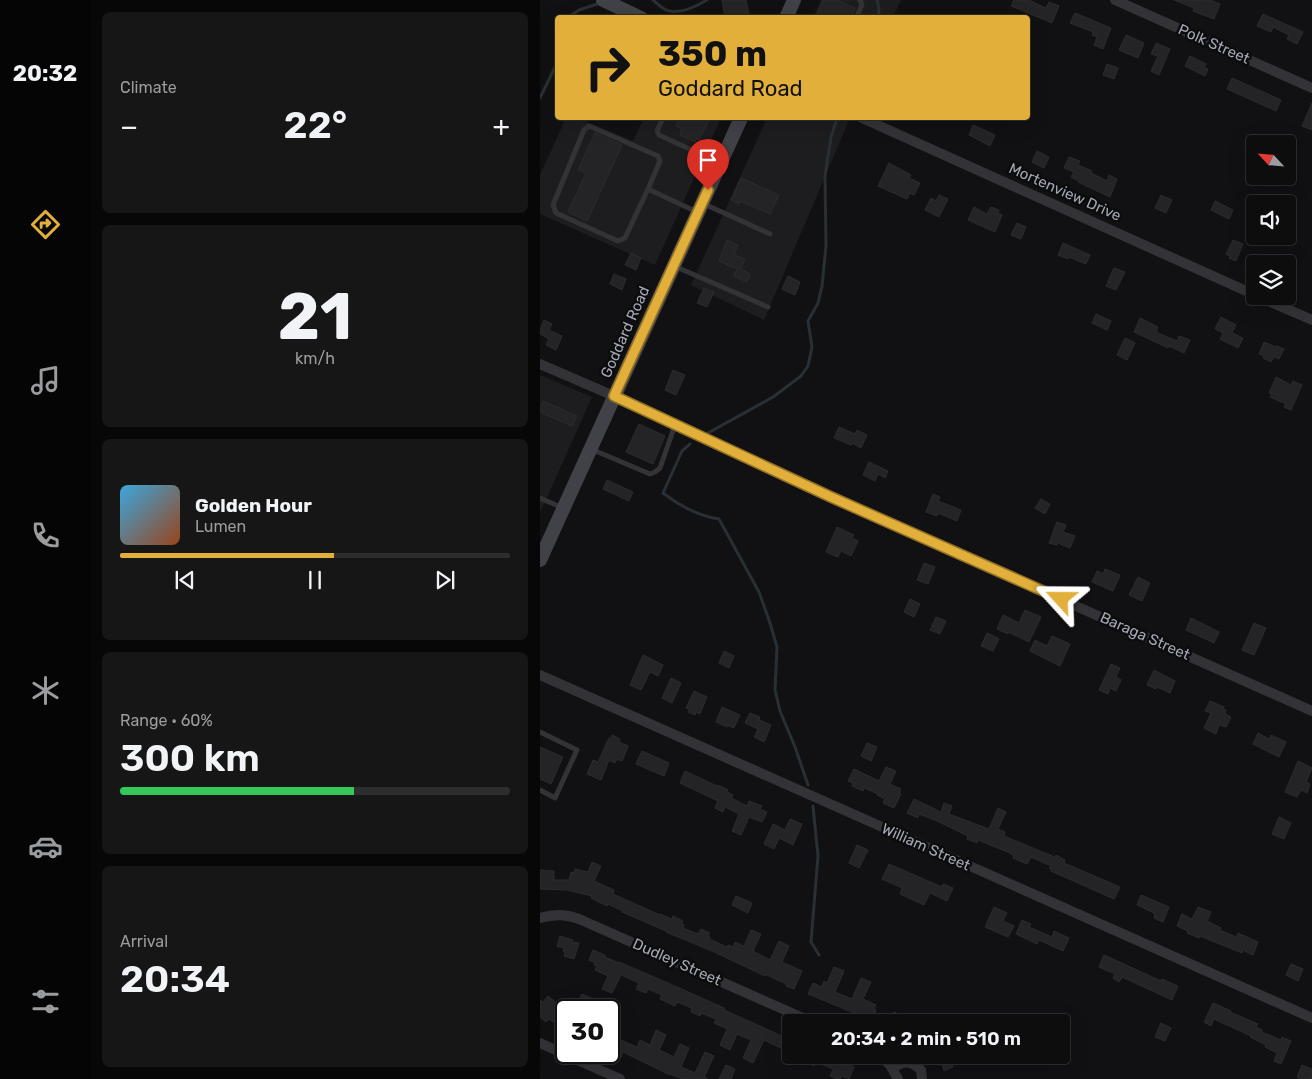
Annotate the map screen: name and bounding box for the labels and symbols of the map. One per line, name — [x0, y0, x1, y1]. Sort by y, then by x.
street label: Polk Street — [1175, 20, 1253, 68]
north arrow — [1246, 135, 1296, 185]
pin — [687, 139, 729, 190]
street label: Mortenview Drive — [1006, 159, 1124, 225]
street label: Goddard Road — [597, 283, 653, 381]
position arrow — [1034, 572, 1086, 624]
street label: Baraga Street — [1097, 608, 1193, 664]
street label: William Street — [879, 819, 973, 875]
street label: Dudley Street — [630, 934, 724, 990]
speed limit sign: 30 — [555, 999, 620, 1064]

